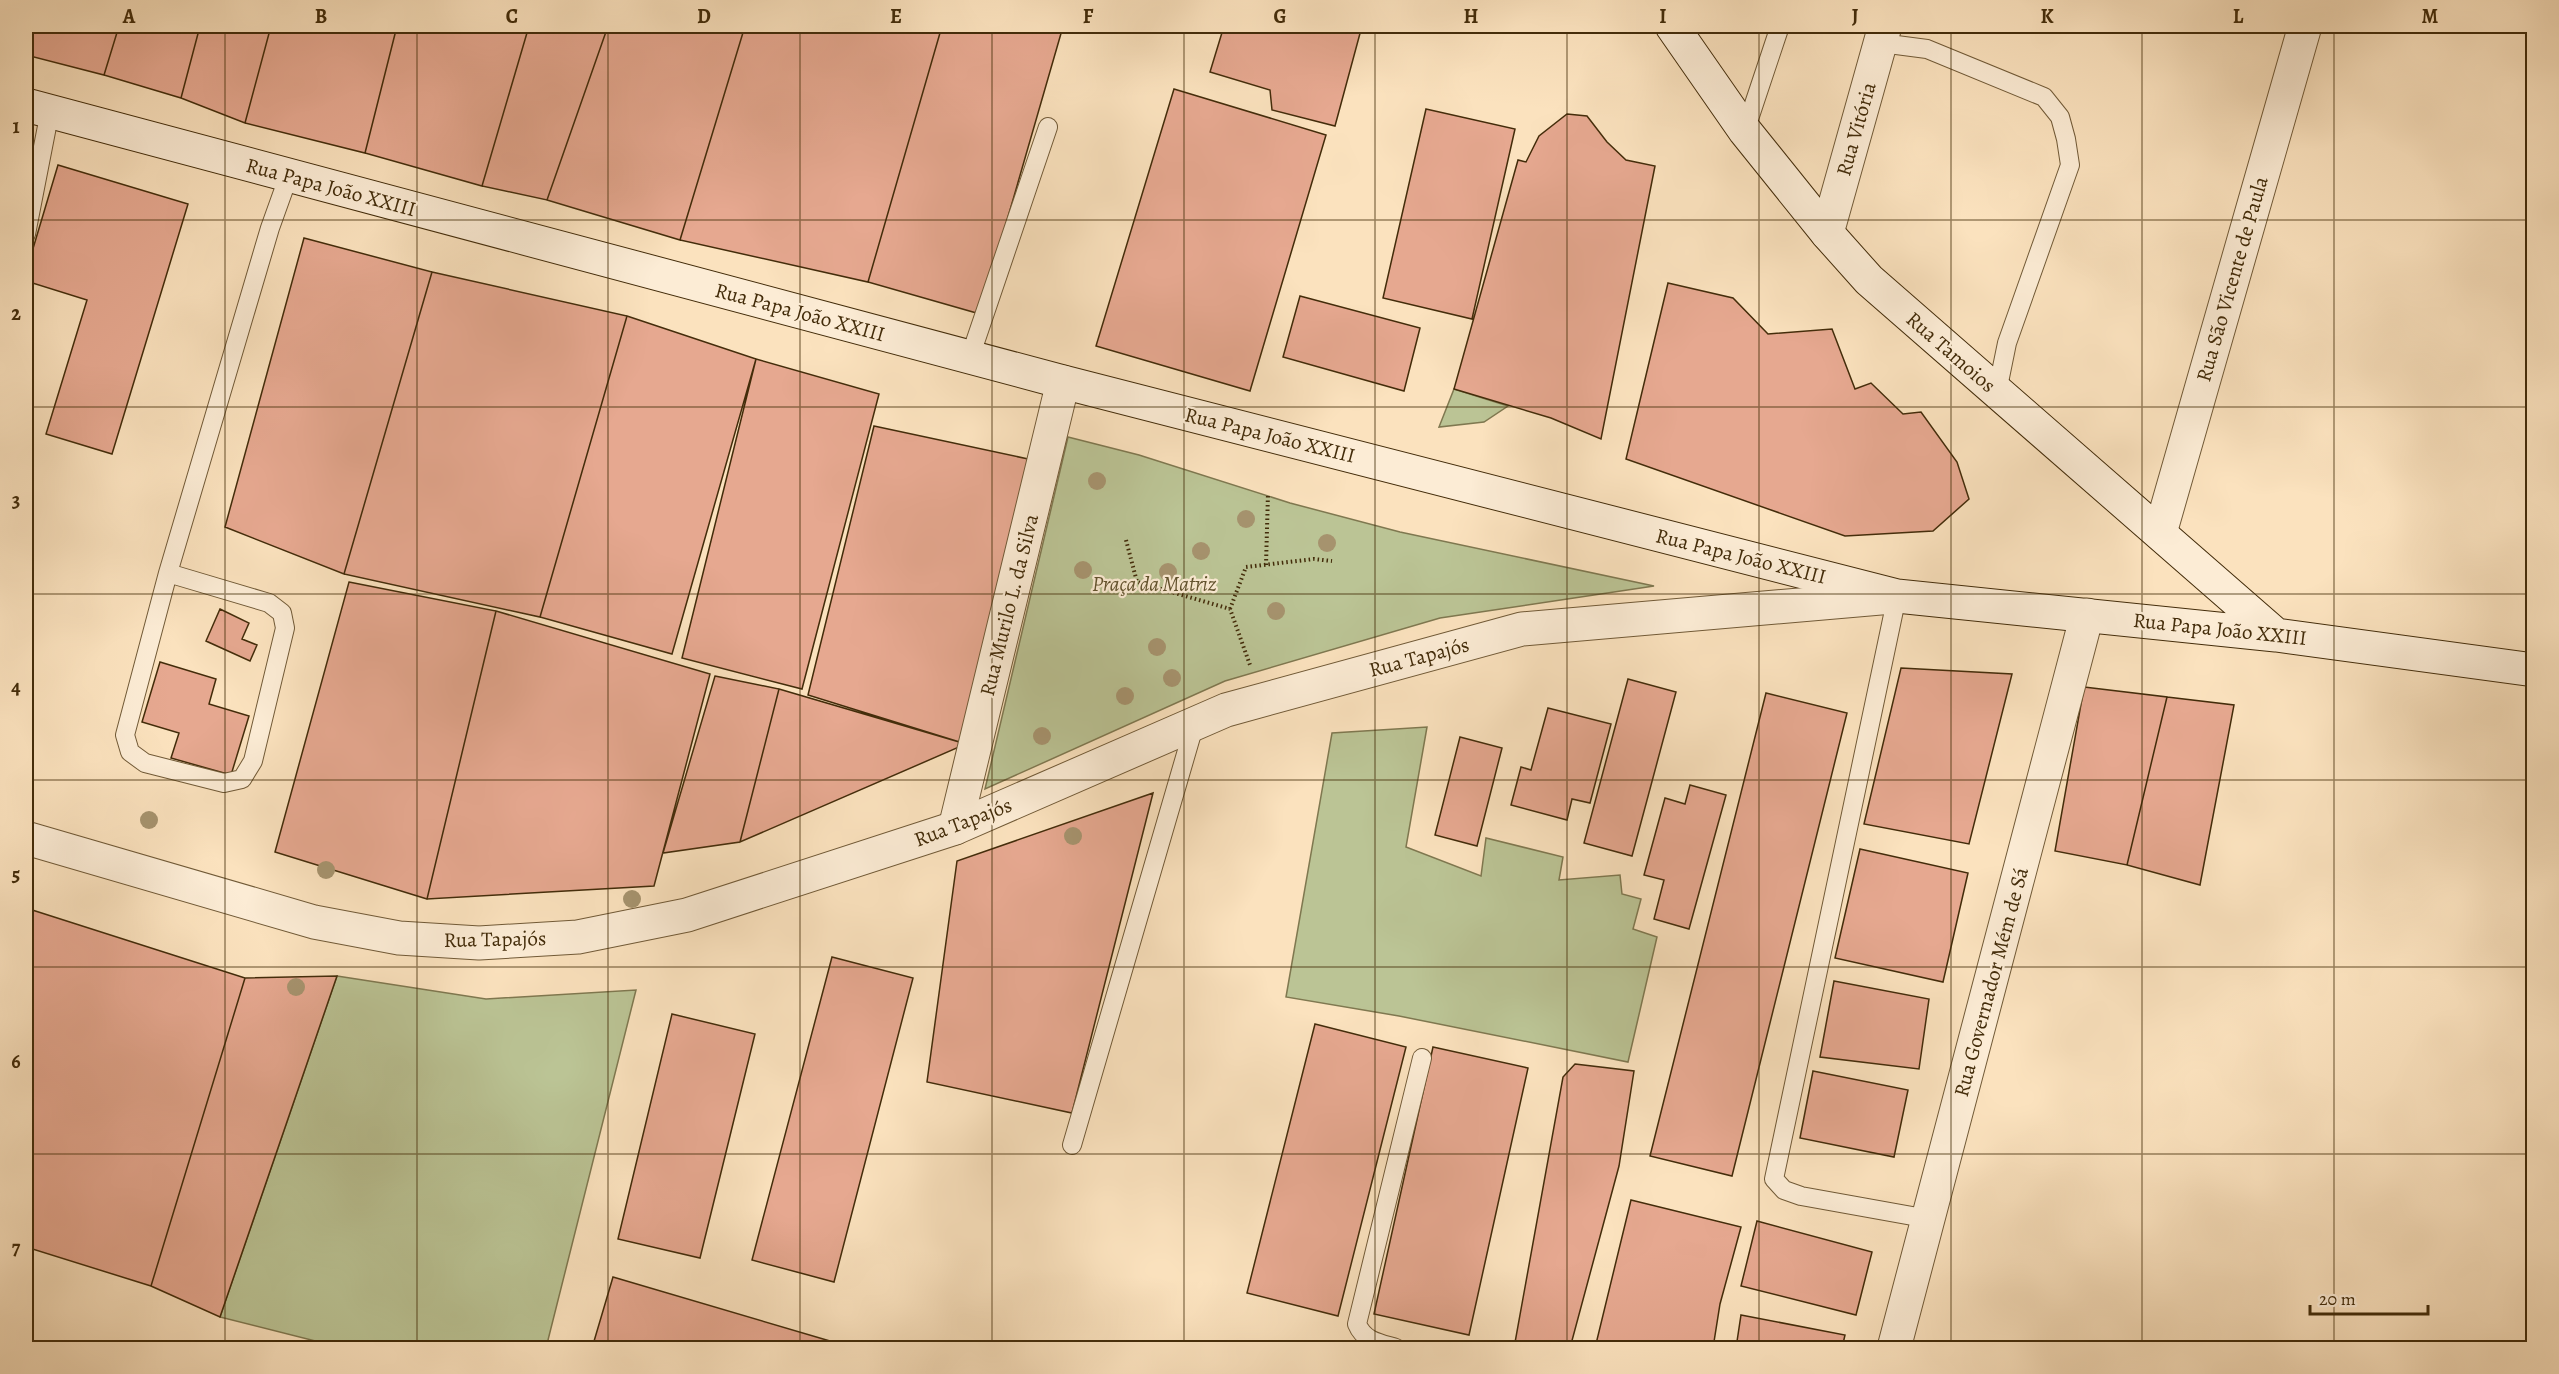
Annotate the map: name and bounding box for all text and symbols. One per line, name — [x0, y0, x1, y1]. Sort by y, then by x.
text: A — [122, 3, 136, 30]
text: B — [315, 3, 327, 30]
text: C — [506, 3, 518, 30]
text: D — [697, 3, 711, 30]
text: E — [890, 3, 902, 30]
text: F — [1083, 3, 1094, 30]
text: G — [1273, 3, 1287, 30]
text: H — [1464, 3, 1479, 30]
text: I — [1659, 3, 1667, 30]
text: J — [1852, 3, 1859, 30]
text: K — [2040, 3, 2054, 30]
text: L — [2233, 3, 2244, 30]
text: M — [2422, 3, 2439, 30]
street label: Rua Vitória — [1829, 79, 1883, 179]
text: 1 — [12, 113, 20, 140]
street label: Rua Papa João XXIII — [243, 151, 419, 223]
street label: Rua São Vicente de Paula — [2189, 173, 2275, 385]
street label: Rua Papa João XXIII — [712, 276, 888, 348]
text: 2 — [11, 300, 21, 327]
street label: Rua Tamoios — [1900, 305, 2002, 399]
street label: Rua Papa João XXIII — [1182, 400, 1358, 470]
text: 3 — [12, 487, 20, 514]
street label: Rua Murilo L. da Silva — [973, 511, 1045, 699]
street label: Rua Papa João XXIII — [1653, 521, 1829, 591]
park label: Praça da Matriz — [1092, 570, 1217, 598]
street label: Rua Papa João XXIII — [2132, 606, 2308, 652]
street label: Rua Tapajós — [1366, 630, 1472, 684]
text: 4 — [11, 674, 21, 701]
street label: Rua Tapajós — [910, 791, 1016, 853]
text: 5 — [12, 861, 20, 888]
street label: Rua Governador Mém de Sá — [1947, 864, 2035, 1100]
street label: Rua Tapajós — [443, 924, 547, 954]
text: 6 — [11, 1048, 21, 1075]
text: 7 — [12, 1234, 21, 1261]
scale bar — [2310, 1278, 2428, 1316]
text: 20 m — [2319, 1287, 2356, 1311]

